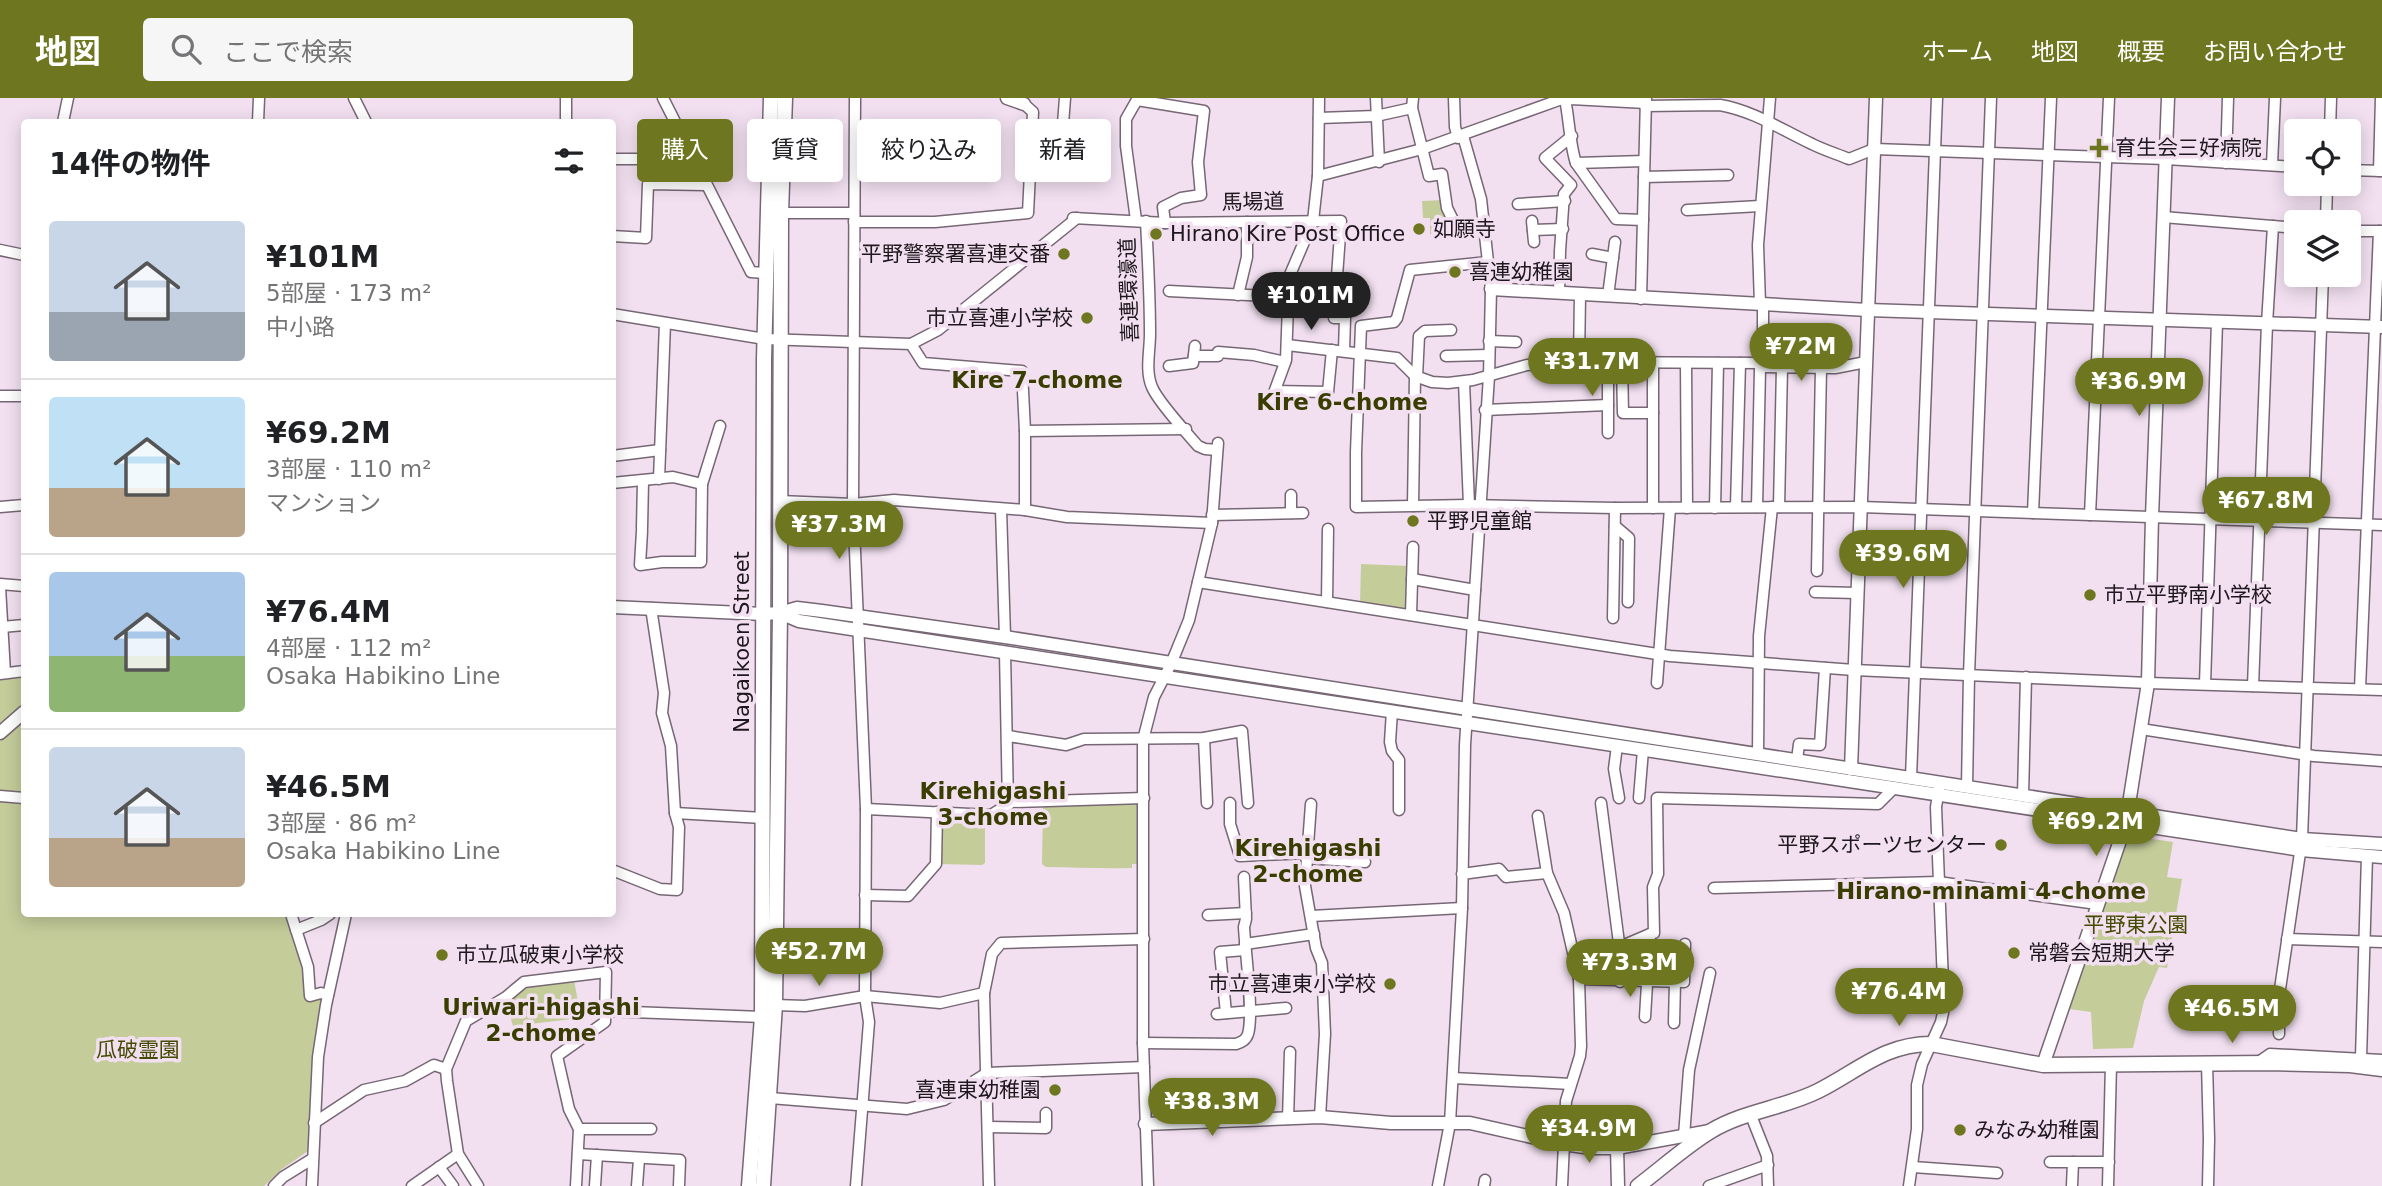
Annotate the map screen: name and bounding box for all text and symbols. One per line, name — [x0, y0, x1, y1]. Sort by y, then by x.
search box — [143, 18, 633, 81]
icon: search — [167, 30, 205, 68]
text: 地図 — [35, 32, 101, 71]
text: ここで検索 — [223, 37, 353, 67]
text: ホーム — [1922, 38, 1993, 66]
text: 地図 — [2031, 38, 2079, 66]
text: 概要 — [2117, 38, 2165, 66]
text: お問い合わせ — [2203, 38, 2347, 66]
chip: 購入 — [637, 119, 733, 182]
chip: 賃貸 — [747, 119, 843, 182]
chip: 絞り込み — [857, 119, 1001, 182]
chip: 新着 — [1015, 119, 1111, 182]
map controls — [2284, 119, 2361, 287]
button: locate — [2284, 119, 2361, 196]
place label: 育生会三好病院 — [2115, 136, 2262, 160]
marker: 育生会三好病院 — [2089, 138, 2109, 158]
icon: filters — [550, 142, 588, 180]
text: 14件の物件 — [49, 146, 211, 181]
street label: 馬場道 — [1221, 189, 1285, 215]
button: layers — [2284, 210, 2361, 287]
place label: 如願寺 — [1433, 217, 1496, 241]
marker: 如願寺 — [1411, 221, 1427, 237]
place label: Hirano Kire Post Office — [1170, 222, 1405, 246]
marker: Hirano Kire Post Office — [1148, 226, 1164, 242]
street label: 喜連環濠道 — [1115, 237, 1143, 343]
text: ¥101M — [266, 239, 379, 274]
place label: 平野警察署喜連交番 — [861, 242, 1050, 266]
marker: 平野警察署喜連交番 — [1056, 246, 1072, 262]
icon: home — [105, 249, 189, 333]
place label: 喜連幼稚園 — [1469, 260, 1574, 284]
marker: 喜連幼稚園 — [1447, 264, 1463, 280]
pin: ¥101M — [1262, 272, 1360, 332]
text: 5部屋 · 173 m² — [266, 280, 431, 306]
text: ¥101M — [1268, 282, 1354, 308]
place label: 市立喜連小学校 — [926, 306, 1073, 330]
marker: 市立喜連小学校 — [1079, 310, 1095, 326]
text: 中小路 — [266, 314, 335, 340]
pin: ¥72M — [1760, 324, 1842, 383]
text: ¥72M — [1766, 333, 1836, 359]
pin: ¥31.7M — [1535, 338, 1649, 398]
text: ¥31.7M — [1544, 348, 1640, 374]
pin: ¥36.9M — [2082, 358, 2196, 418]
district label: Kire 7-chome — [951, 367, 1123, 393]
text: ¥36.9M — [2091, 368, 2187, 394]
district label: Kire 6-chome — [1256, 389, 1428, 415]
text: ¥69.2M — [266, 415, 391, 450]
icon: home — [105, 425, 189, 509]
text: 3部屋 · 110 m² — [266, 456, 431, 482]
pin: ¥67.8M — [2209, 478, 2323, 537]
text: ¥67.8M — [2218, 487, 2314, 513]
text: マンション — [266, 490, 381, 516]
pin: ¥37.3M — [782, 502, 896, 561]
place label: 平野児童館 — [1427, 509, 1532, 533]
text: ¥37.3M — [791, 511, 887, 537]
marker: 平野児童館 — [1405, 513, 1421, 529]
pin: ¥39.6M — [1846, 531, 1960, 590]
text: ¥39.6M — [1855, 540, 1951, 566]
street label: Nagaikoen Street — [730, 551, 754, 733]
place label: 市立平野南小学校 — [2104, 583, 2272, 607]
marker: 市立平野南小学校 — [2082, 587, 2098, 603]
text: ¥76.4M — [266, 594, 391, 629]
icon: home — [105, 600, 189, 684]
text: 4部屋 · 112 m² — [266, 635, 431, 661]
text: Osaka Habikino Line — [266, 663, 500, 689]
text: ¥46.5M — [266, 769, 391, 804]
icon: home — [105, 775, 189, 859]
district label: Kirehigashi 3-chome — [920, 778, 1066, 830]
pin: ¥69.2M — [2039, 798, 2153, 858]
text: ¥69.2M — [2048, 808, 2144, 834]
text: 3部屋 · 86 m² — [266, 810, 417, 836]
place label: 平野スポーツセンター — [1777, 833, 1987, 857]
district label: Kirehigashi 2-chome — [1235, 835, 1381, 887]
marker: 平野スポーツセンター — [1993, 837, 2009, 853]
text: Osaka Habikino Line — [266, 838, 500, 864]
district label: Hirano-minami 4-chome — [1836, 878, 2146, 904]
park label: 平野東公園 — [2084, 913, 2189, 937]
pin: ¥52.7M — [762, 928, 876, 988]
text: ¥52.7M — [771, 938, 867, 964]
pin: ¥73.3M — [1573, 940, 1687, 999]
place label: 常磐会短期大学 — [2028, 941, 2175, 965]
place label: 市立瓜破東小学校 — [456, 943, 624, 967]
marker: 常磐会短期大学 — [2006, 945, 2022, 961]
marker: 市立瓜破東小学校 — [434, 947, 450, 963]
text: ¥73.3M — [1582, 949, 1678, 975]
pin: ¥76.4M — [1842, 968, 1956, 1028]
place label: 市立喜連東小学校 — [1208, 972, 1376, 996]
marker: 市立喜連東小学校 — [1382, 976, 1398, 992]
text: ¥76.4M — [1851, 978, 1947, 1004]
pin: ¥46.5M — [2175, 986, 2289, 1045]
district label: Uriwari-higashi 2-chome — [442, 994, 640, 1046]
text: ¥46.5M — [2184, 995, 2280, 1021]
park label: 瓜破霊園 — [96, 1038, 180, 1062]
place label: 喜連東幼稚園 — [915, 1078, 1041, 1102]
pin: ¥38.3M — [1155, 1079, 1269, 1138]
marker: 喜連東幼稚園 — [1047, 1082, 1063, 1098]
text: ¥38.3M — [1164, 1088, 1260, 1114]
pin: ¥34.9M — [1532, 1105, 1646, 1165]
text: ¥34.9M — [1541, 1115, 1637, 1141]
place label: みなみ幼稚園 — [1974, 1118, 2100, 1142]
marker: みなみ幼稚園 — [1952, 1122, 1968, 1138]

